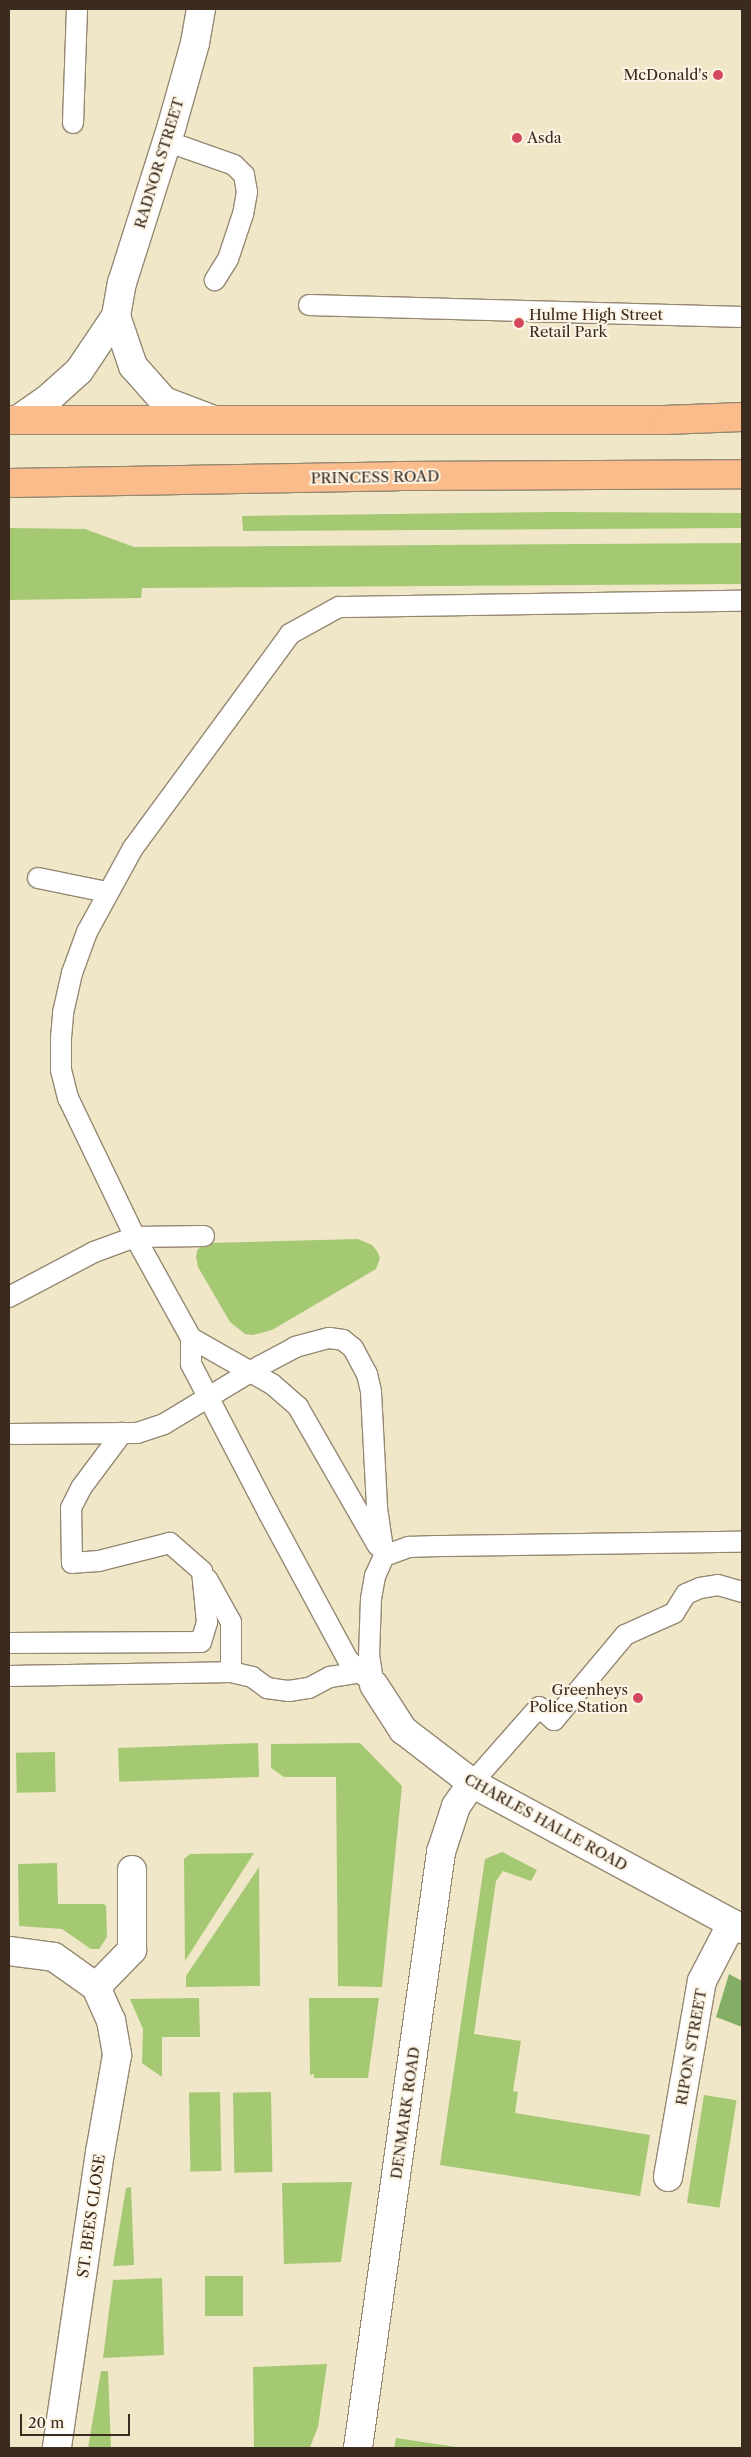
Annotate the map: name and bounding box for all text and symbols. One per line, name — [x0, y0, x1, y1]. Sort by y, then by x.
place label: McDonald's — [623, 66, 708, 84]
marker: McDonald's — [712, 69, 724, 81]
street label: RADNOR STREET — [130, 95, 188, 231]
place label: Asda — [527, 129, 562, 147]
marker: Asda — [511, 132, 523, 144]
place label: Hulme High Street Retail Park — [529, 305, 663, 340]
marker: Hulme High Street Retail Park — [513, 317, 525, 329]
street label: PRINCESS ROAD — [311, 467, 439, 487]
place label: Greenheys Police Station — [529, 1680, 628, 1715]
marker: Greenheys Police Station — [632, 1692, 644, 1704]
street label: CHARLES HALLE ROAD — [461, 1770, 631, 1874]
street label: RIPON STREET — [672, 1987, 710, 2107]
street label: DENMARK ROAD — [387, 2046, 423, 2180]
street label: ST. BEES CLOSE — [73, 2153, 109, 2279]
scale bar — [22, 2404, 132, 2436]
text: 20 m — [28, 2413, 64, 2432]

